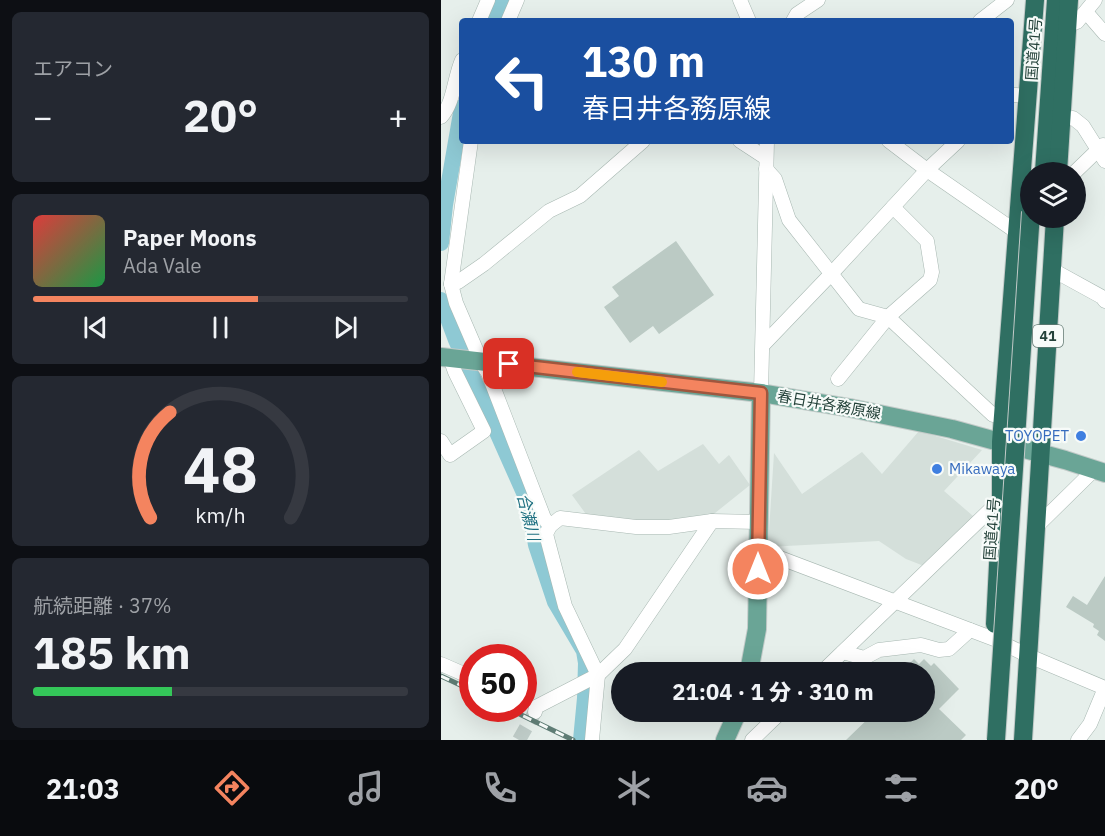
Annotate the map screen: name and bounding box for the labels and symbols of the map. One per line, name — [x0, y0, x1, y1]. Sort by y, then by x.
street label: 国道41号 — [1022, 17, 1045, 81]
road number: 41 — [1033, 325, 1063, 347]
pin — [483, 338, 534, 389]
street label: 春日井各務原線 — [776, 386, 882, 423]
place label: TOYOPET — [1005, 426, 1069, 445]
marker: TOYOPET — [1074, 429, 1088, 443]
place label: Mikawaya — [949, 459, 1015, 478]
marker: Mikawaya — [930, 462, 944, 476]
water label: 合瀬川 — [513, 491, 545, 545]
street label: 国道41号 — [980, 497, 1003, 561]
position arrow — [726, 537, 790, 601]
speed limit sign: 50 — [459, 644, 537, 722]

